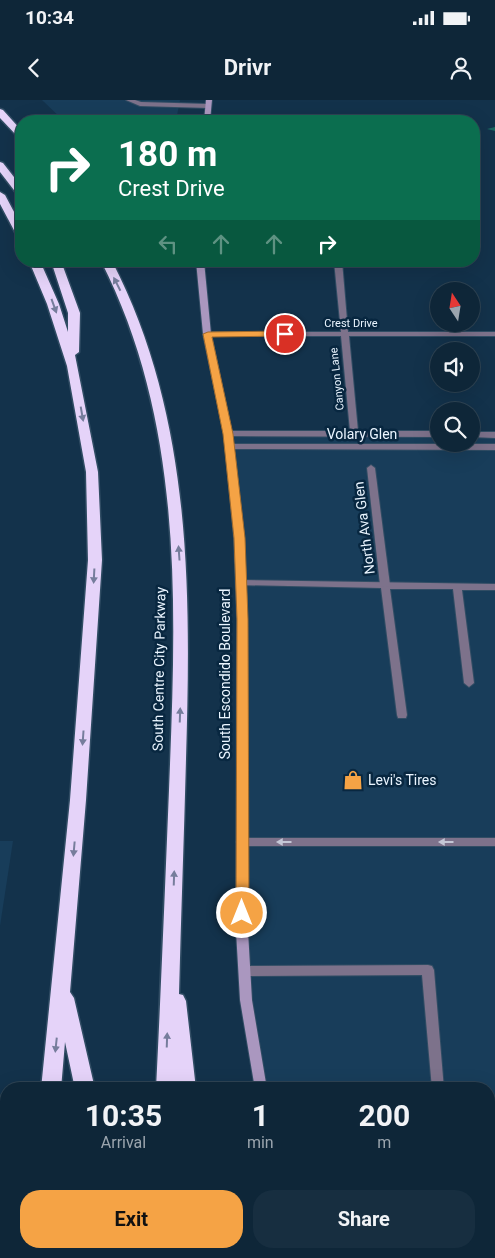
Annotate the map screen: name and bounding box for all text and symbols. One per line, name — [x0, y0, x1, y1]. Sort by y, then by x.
text: 10:34 — [25, 6, 74, 29]
icon: back — [20, 54, 48, 82]
icon: person — [447, 54, 475, 82]
text: Drivr — [224, 55, 271, 80]
text: 180 m — [118, 134, 217, 175]
icon: right — [35, 135, 100, 200]
text: Crest Drive — [118, 176, 225, 201]
icon: left — [154, 230, 182, 258]
icon: ahead — [207, 230, 235, 258]
icon: ahead — [260, 230, 288, 258]
icon: right — [313, 230, 341, 258]
one-way arrow — [113, 277, 121, 291]
north arrow — [430, 282, 480, 332]
map controls — [430, 282, 480, 452]
one-way arrow — [50, 299, 58, 314]
pin — [264, 313, 306, 355]
street label: Crest Drive — [324, 317, 378, 330]
icon: arrive — [271, 320, 299, 348]
button: sound — [430, 342, 480, 392]
street label: Canyon Lane — [327, 347, 347, 411]
button: search — [430, 402, 480, 452]
one-way arrow — [78, 407, 86, 423]
street label: Volary Glen — [327, 426, 397, 442]
street label: North Ava Glen — [350, 481, 378, 575]
one-way arrow — [174, 545, 182, 561]
one-way arrow — [89, 568, 97, 584]
street label: South Centre City Parkway — [150, 586, 168, 751]
street label: South Escondido Boulevard — [217, 589, 233, 759]
one-way arrow — [176, 707, 184, 723]
one-way arrow — [78, 730, 86, 746]
shop icon: Levi's Tires — [342, 769, 364, 791]
place label: Levi's Tires — [368, 772, 436, 788]
one-way arrow — [276, 838, 292, 846]
one-way arrow — [438, 838, 454, 846]
one-way arrow — [69, 841, 77, 857]
one-way arrow — [170, 869, 178, 885]
position arrow — [215, 886, 267, 938]
one-way arrow — [164, 1032, 172, 1048]
one-way arrow — [52, 1038, 60, 1054]
text: 10:35 — [85, 1098, 162, 1133]
text: 1 — [252, 1098, 269, 1133]
text: 200 — [359, 1098, 410, 1133]
text: Arrival — [101, 1133, 146, 1152]
text: min — [247, 1133, 274, 1152]
text: m — [377, 1133, 391, 1152]
button: Exit — [20, 1190, 243, 1248]
button: Share — [253, 1190, 475, 1248]

